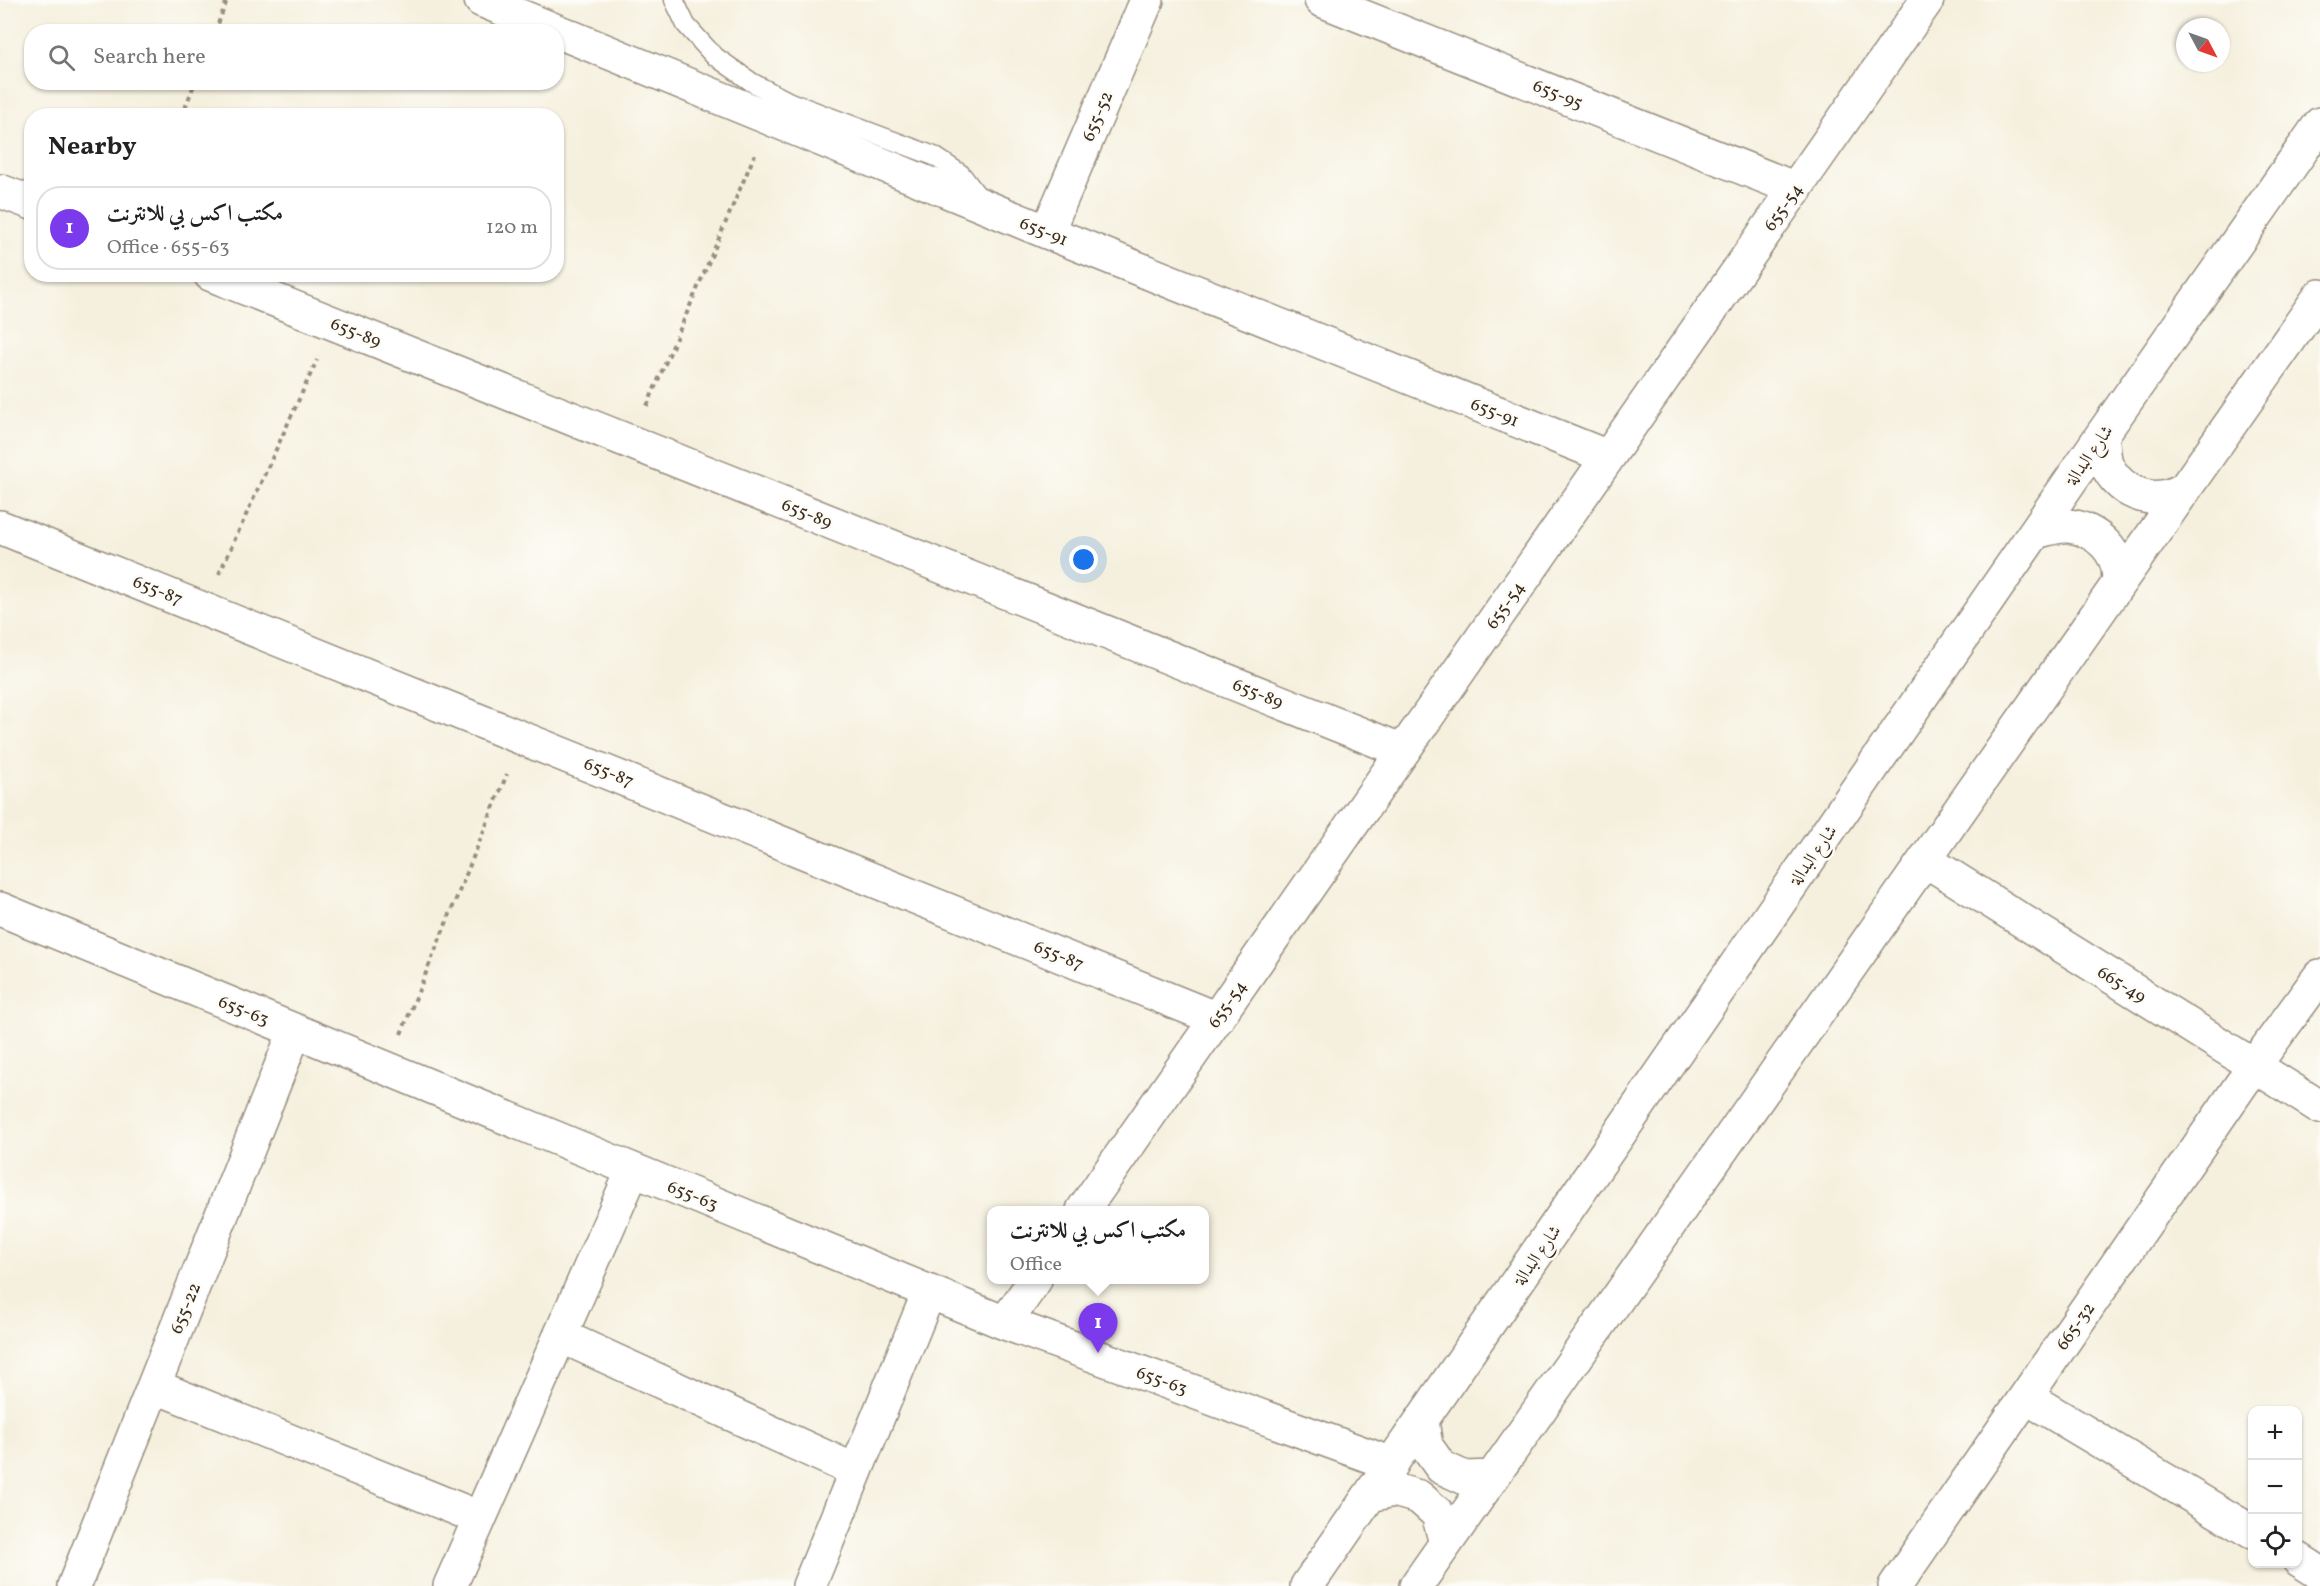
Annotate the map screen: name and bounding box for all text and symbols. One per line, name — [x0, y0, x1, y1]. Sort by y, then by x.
north arrow — [2176, 18, 2230, 72]
search box — [24, 24, 564, 90]
icon: search — [45, 41, 78, 74]
text: Search here — [93, 42, 206, 73]
street label: 655-95 — [1529, 74, 1586, 117]
street label: 655-52 — [1077, 88, 1120, 146]
text: Nearby — [48, 129, 137, 165]
street label: 655-54 — [1759, 179, 1810, 237]
text: مكتب اكس بي للانترنت — [107, 199, 283, 230]
street label: 655-91 — [1015, 211, 1071, 253]
text: 1 — [65, 214, 74, 242]
text: 120 m — [486, 214, 538, 242]
text: Office · 655-63 — [107, 234, 229, 262]
street label: 655-89 — [326, 312, 384, 355]
street label: 655-91 — [1466, 392, 1522, 434]
street label: شارع البدالة — [2060, 421, 2121, 492]
street label: 655-89 — [777, 493, 835, 536]
your location — [1069, 545, 1098, 574]
street label: 655-87 — [129, 570, 186, 613]
street label: 655-54 — [1481, 577, 1532, 635]
street label: 655-89 — [1228, 673, 1286, 716]
street label: 655-87 — [580, 752, 637, 795]
street label: شارع البدالة — [1784, 821, 1845, 892]
street label: 655-87 — [1030, 935, 1087, 978]
street label: 665-49 — [2092, 961, 2150, 1010]
street label: 655-54 — [1203, 976, 1254, 1034]
street label: 655-63 — [214, 990, 273, 1033]
street label: 655-63 — [663, 1175, 722, 1218]
popup — [987, 1206, 1209, 1284]
text: مكتب اكس بي للانترنت — [1010, 1216, 1186, 1247]
street label: شارع البدالة — [1508, 1221, 1569, 1292]
text: Office — [1010, 1251, 1062, 1279]
street label: 655-22 — [165, 1279, 208, 1338]
street label: 665-32 — [2051, 1298, 2102, 1356]
pin: 1 — [1078, 1304, 1118, 1353]
street label: 655-63 — [1132, 1361, 1190, 1402]
map controls — [2248, 1406, 2302, 1568]
button: + — [2248, 1406, 2302, 1460]
button: − — [2248, 1460, 2302, 1514]
button: locate — [2248, 1514, 2302, 1568]

